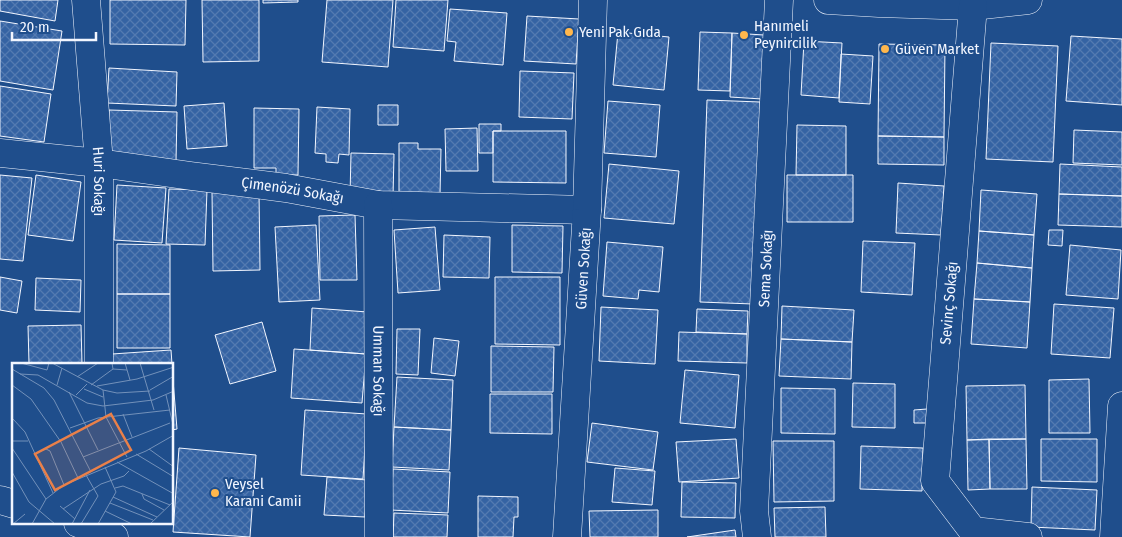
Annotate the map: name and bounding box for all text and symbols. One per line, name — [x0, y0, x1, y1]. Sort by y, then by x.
scale bar — [12, 10, 96, 42]
place label: Hanımeli Peynircilik — [754, 17, 817, 52]
text: 20 m — [20, 18, 50, 36]
place label: Yeni Pak Gıda — [579, 23, 661, 41]
marker: Yeni Pak Gıda — [563, 26, 575, 38]
marker: Hanımeli Peynircilik — [738, 29, 750, 41]
place label: Güven Market — [895, 40, 979, 58]
marker: Güven Market — [879, 43, 891, 55]
street label: Huri Sokağı — [89, 146, 108, 216]
street label: Çimenözü Sokağı — [240, 173, 345, 207]
street label: Güven Sokağı — [572, 227, 595, 310]
street label: Sema Sokağı — [755, 229, 777, 308]
street label: Sevinç Sokağı — [936, 261, 962, 345]
street label: Umman Sokağı — [369, 326, 388, 416]
inset map — [12, 363, 174, 524]
place label: Veysel Karani Camii — [225, 475, 301, 510]
marker: Veysel Karani Camii — [209, 487, 221, 499]

